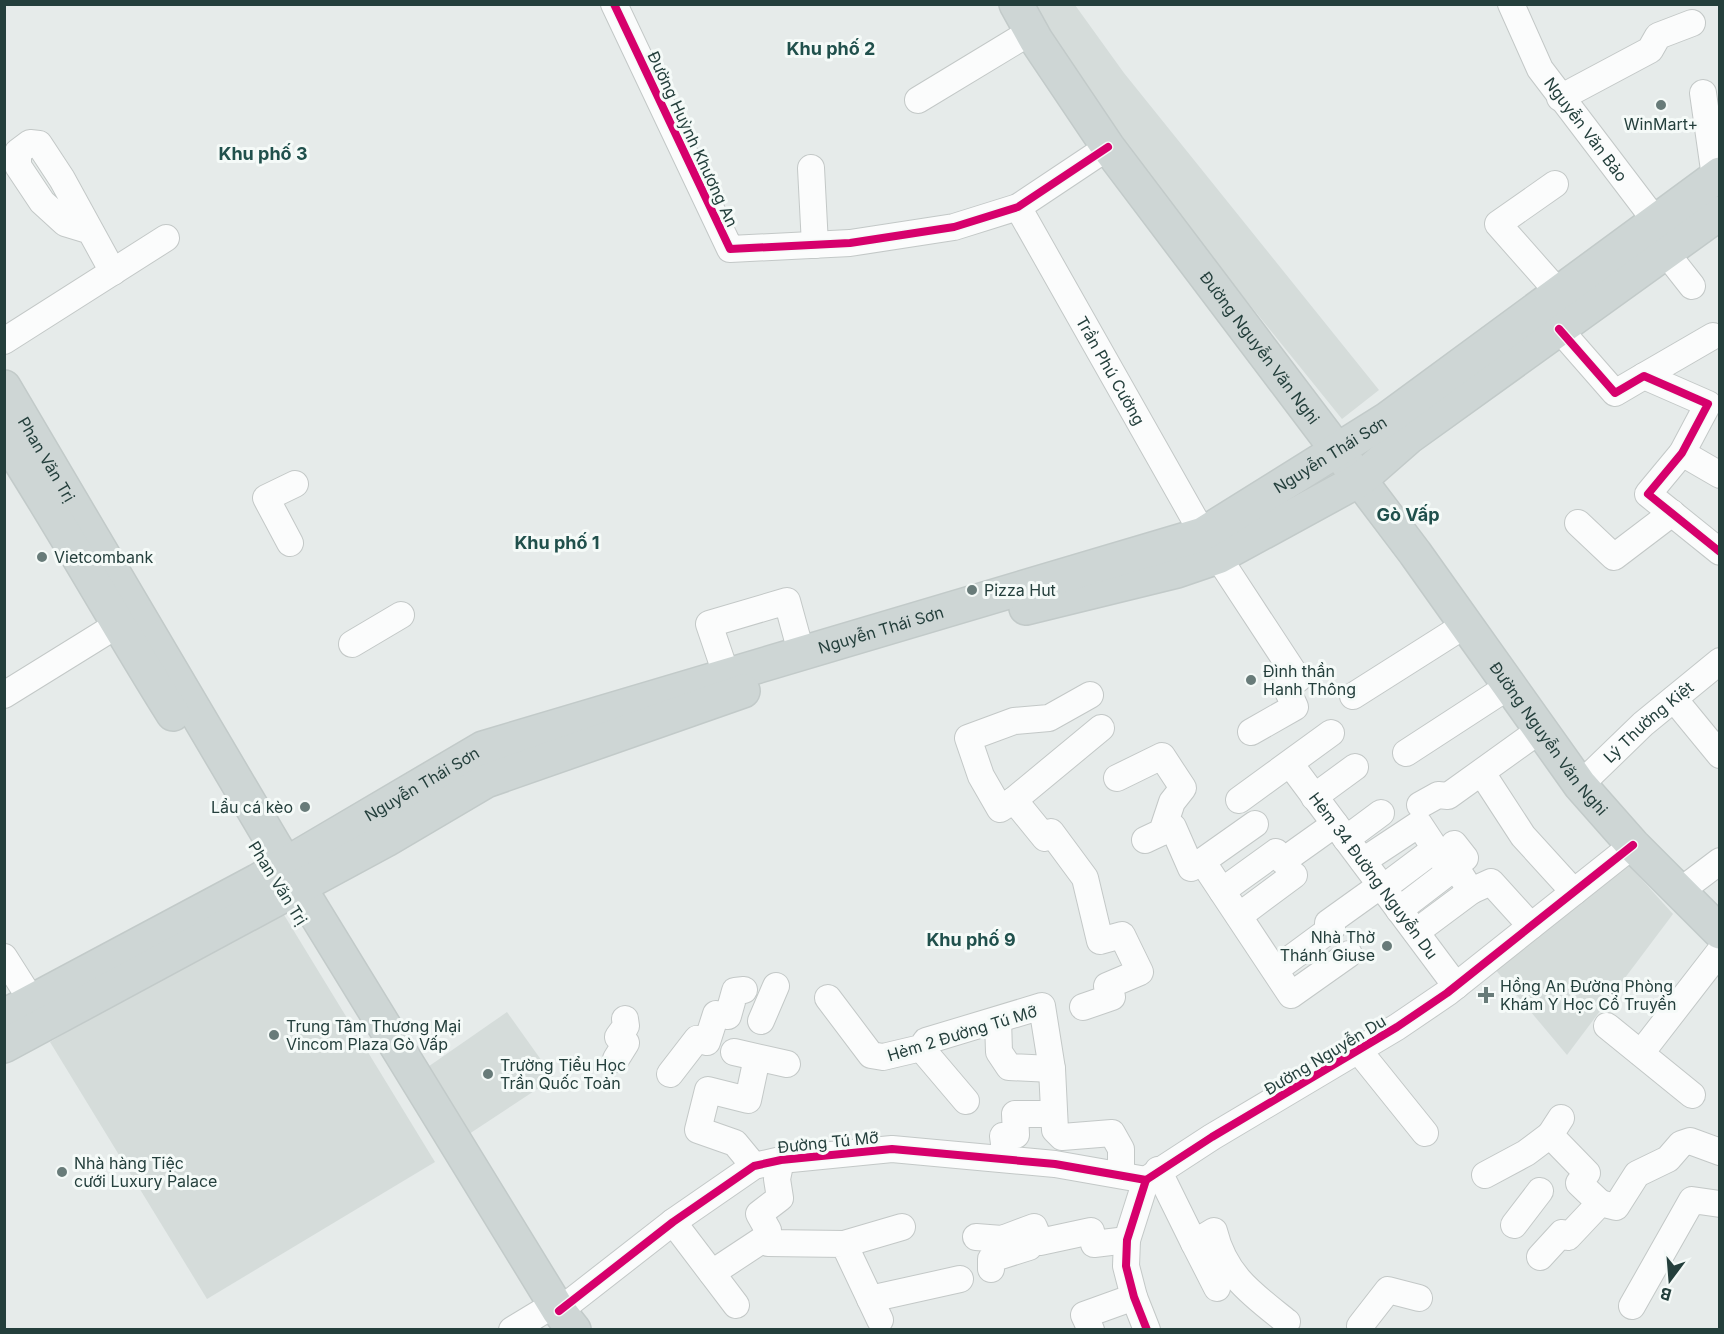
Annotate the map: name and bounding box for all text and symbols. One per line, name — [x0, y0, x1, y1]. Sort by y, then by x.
district label: Khu phố 2 — [787, 38, 875, 59]
street label: Đường Huỳnh Khương An — [643, 48, 743, 230]
street label: Nguyễn Văn Bảo — [1540, 73, 1632, 185]
marker: WinMart+ — [1654, 98, 1668, 112]
place label: WinMart+ — [1624, 114, 1698, 134]
district label: Khu phố 3 — [218, 143, 308, 164]
street label: Đường Nguyễn Văn Nghi — [1196, 268, 1324, 428]
street label: Trần Phú Cường — [1072, 313, 1149, 429]
street label: Nguyễn Thái Sơn — [1270, 412, 1390, 497]
street label: Phan Văn Trị — [14, 413, 80, 505]
district label: Gò Vấp — [1377, 504, 1439, 525]
district label: Khu phố 1 — [514, 532, 600, 553]
place label: Vietcombank — [54, 547, 153, 567]
marker: Vietcombank — [35, 550, 49, 564]
place label: Pizza Hut — [984, 580, 1056, 600]
marker: Pizza Hut — [965, 583, 979, 597]
street label: Nguyễn Thái Sơn — [816, 602, 946, 658]
street label: Đường Nguyễn Văn Nghi — [1486, 658, 1612, 819]
place label: Đình thần Hanh Thông — [1263, 661, 1356, 699]
marker: Đình thần Hanh Thông — [1244, 673, 1258, 687]
street label: Lý Thường Kiệt — [1599, 677, 1697, 767]
street label: Nguyễn Thái Sơn — [361, 742, 483, 826]
street label: Hẻm 34 Đường Nguyễn Du — [1305, 788, 1442, 963]
place label: Lẩu cá kèo — [211, 797, 293, 817]
marker: Lẩu cá kèo — [298, 800, 312, 814]
street label: Phan Văn Trị — [244, 837, 312, 929]
place label: Nhà Thờ Thánh Giuse — [1280, 927, 1375, 965]
district label: Khu phố 9 — [926, 929, 1016, 950]
marker: Nhà Thờ Thánh Giuse — [1380, 939, 1394, 953]
place label: Hồng An Đường Phòng Khám Y Học Cổ Truyền — [1500, 976, 1676, 1014]
marker: Hồng An Đường Phòng Khám Y Học Cổ Truyền — [1477, 986, 1495, 1004]
street label: Hẻm 2 Đường Tú Mỡ — [885, 1001, 1040, 1065]
street label: Đường Nguyễn Du — [1260, 1011, 1390, 1099]
place label: Trung Tâm Thương Mại Vincom Plaza Gò Vấp — [286, 1016, 461, 1054]
marker: Trung Tâm Thương Mại Vincom Plaza Gò Vấp — [267, 1028, 281, 1042]
place label: Trường Tiểu Học Trần Quốc Toản — [500, 1055, 626, 1093]
marker: Trường Tiểu Học Trần Quốc Toản — [481, 1067, 495, 1081]
street label: Đường Tú Mỡ — [777, 1127, 880, 1157]
place label: Nhà hàng Tiệc cưới Luxury Palace — [74, 1153, 217, 1191]
marker: Nhà hàng Tiệc cưới Luxury Palace — [55, 1165, 69, 1179]
north arrow — [1640, 1250, 1700, 1310]
text: B — [1658, 1283, 1674, 1305]

